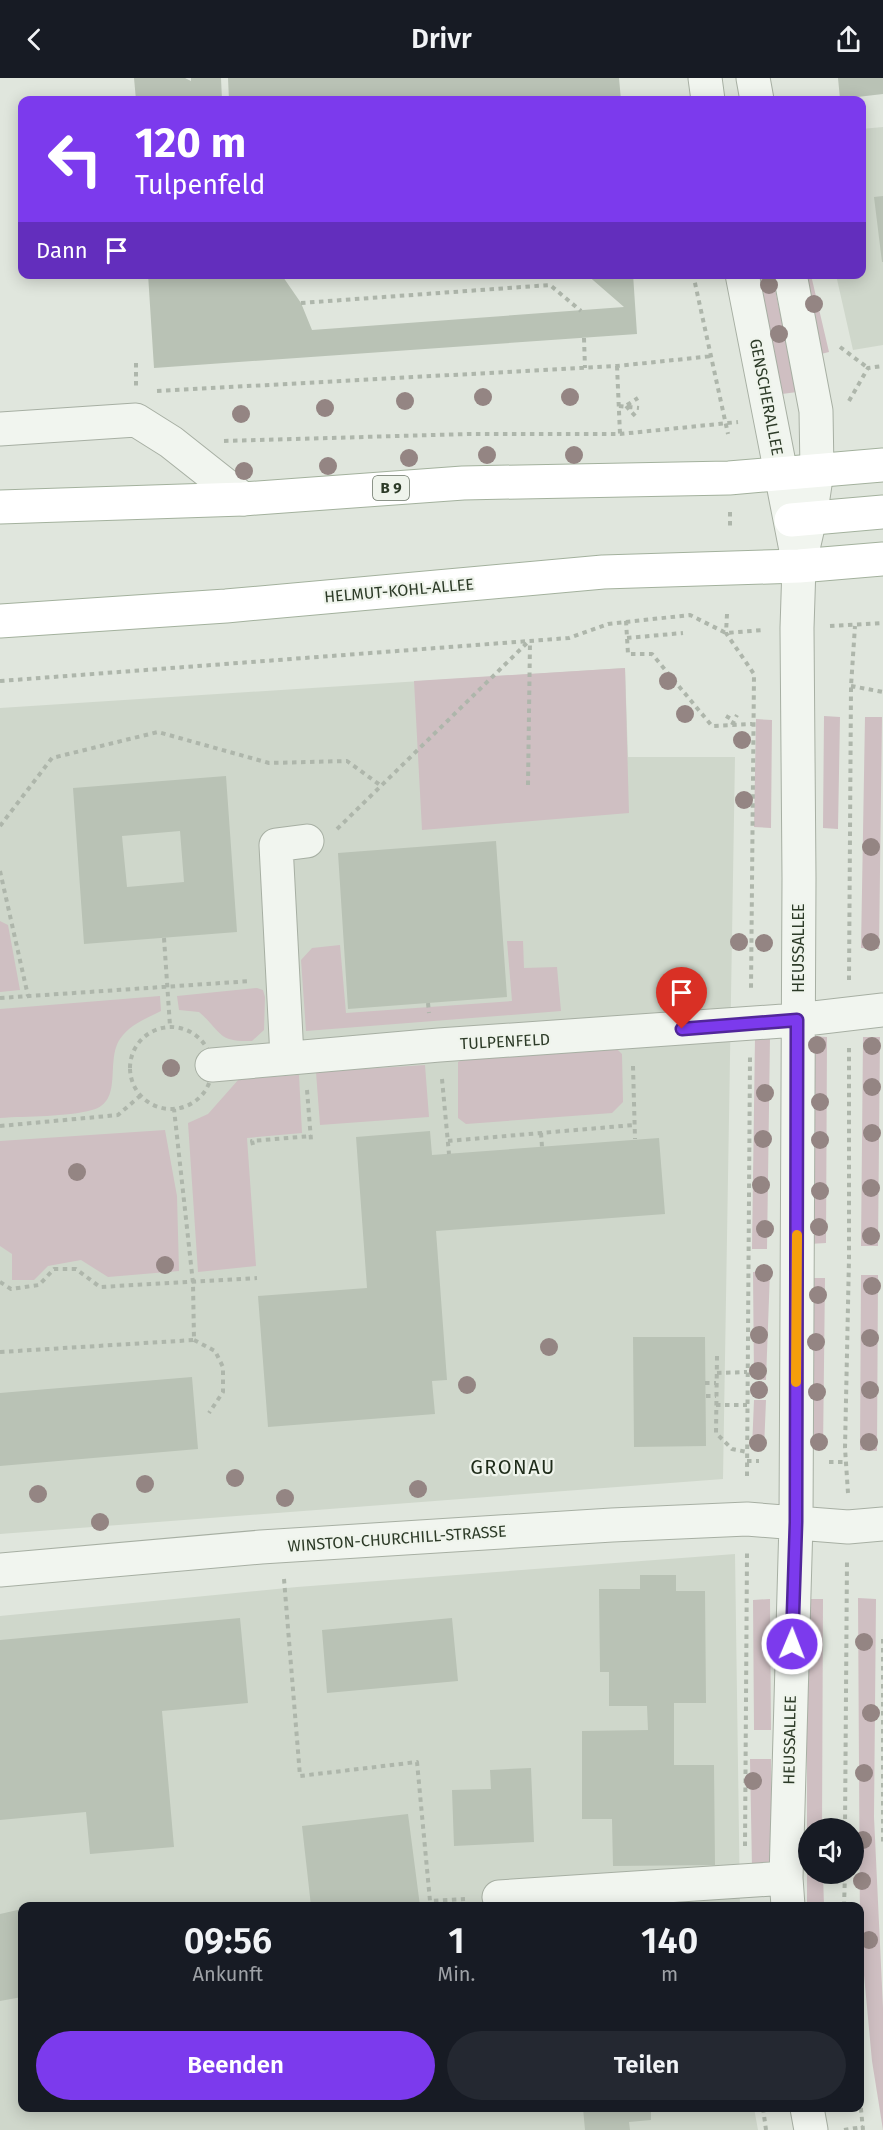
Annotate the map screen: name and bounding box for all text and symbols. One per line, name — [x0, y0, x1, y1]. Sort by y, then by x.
icon: back — [18, 23, 51, 56]
text: Drivr — [411, 23, 472, 55]
icon: share — [832, 23, 865, 56]
text: 120 m — [135, 118, 246, 168]
icon: left — [36, 120, 114, 198]
text: Tulpenfeld — [135, 169, 266, 201]
icon: arrive — [100, 234, 133, 267]
text: Dann — [36, 237, 88, 264]
street label: GENSCHERALLEE — [746, 337, 787, 457]
road number: B 9 — [373, 476, 409, 500]
street label: HELMUT-KOHL-ALLEE — [323, 574, 475, 607]
street label: HEUSSALLEE — [789, 903, 808, 993]
pin — [656, 967, 707, 1029]
icon: arrive — [665, 976, 698, 1009]
street label: TULPENFELD — [459, 1030, 551, 1053]
district label: GRONAU — [470, 1455, 556, 1479]
street label: WINSTON-CHURCHILL-STRASSE — [287, 1521, 507, 1556]
position arrow — [760, 1612, 824, 1676]
street label: HEUSSALLEE — [779, 1695, 800, 1785]
map controls — [798, 1818, 864, 1884]
button: sound — [798, 1818, 864, 1884]
text: 09:56 — [184, 1919, 272, 1963]
text: 1 — [448, 1919, 465, 1963]
text: 140 — [641, 1919, 698, 1963]
text: Ankunft — [193, 1962, 263, 1986]
text: Min. — [438, 1962, 475, 1986]
text: m — [661, 1962, 678, 1986]
button: Beenden — [36, 2031, 435, 2100]
button: Teilen — [447, 2031, 846, 2100]

